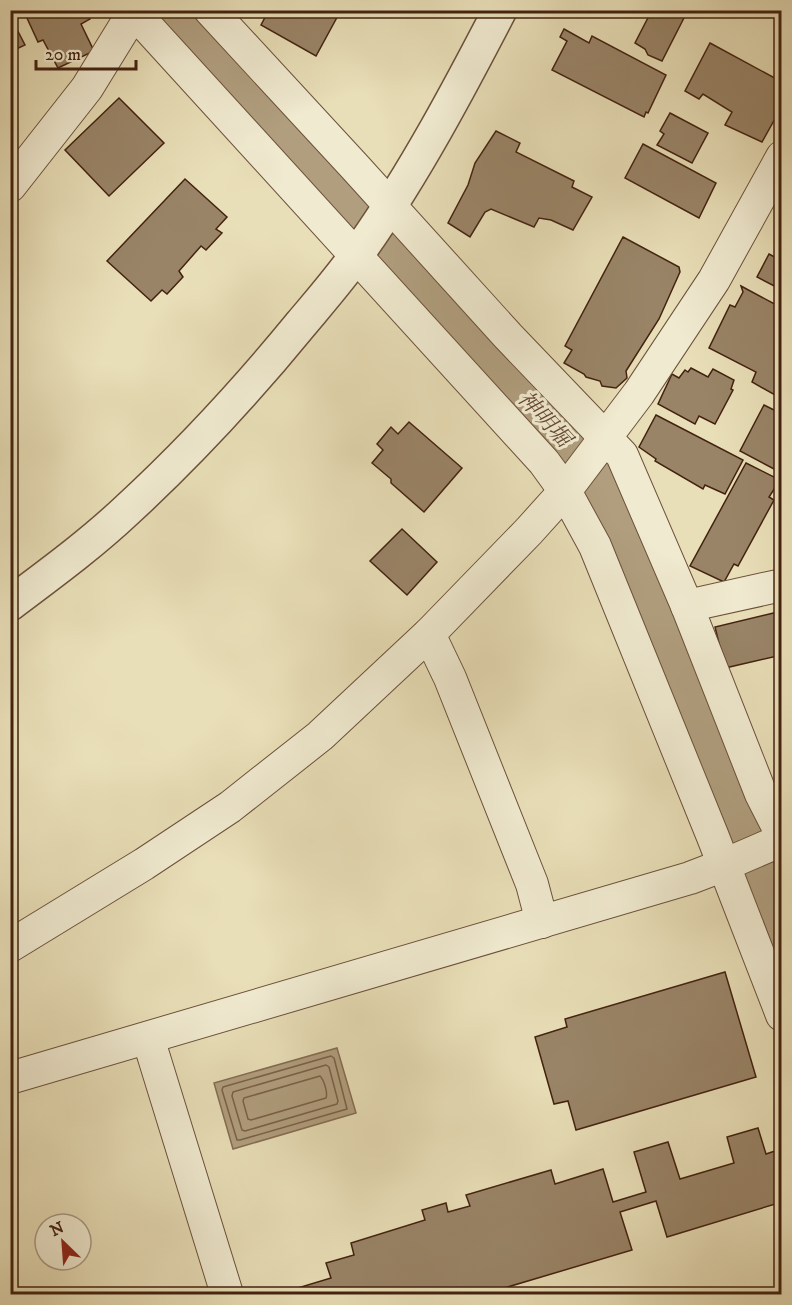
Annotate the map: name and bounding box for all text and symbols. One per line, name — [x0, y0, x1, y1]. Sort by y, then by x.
scale bar — [36, 33, 136, 71]
text: 20 m — [45, 44, 81, 66]
water label: 神明堀 — [512, 386, 579, 455]
north arrow — [33, 1212, 93, 1272]
text: N — [47, 1217, 67, 1241]

